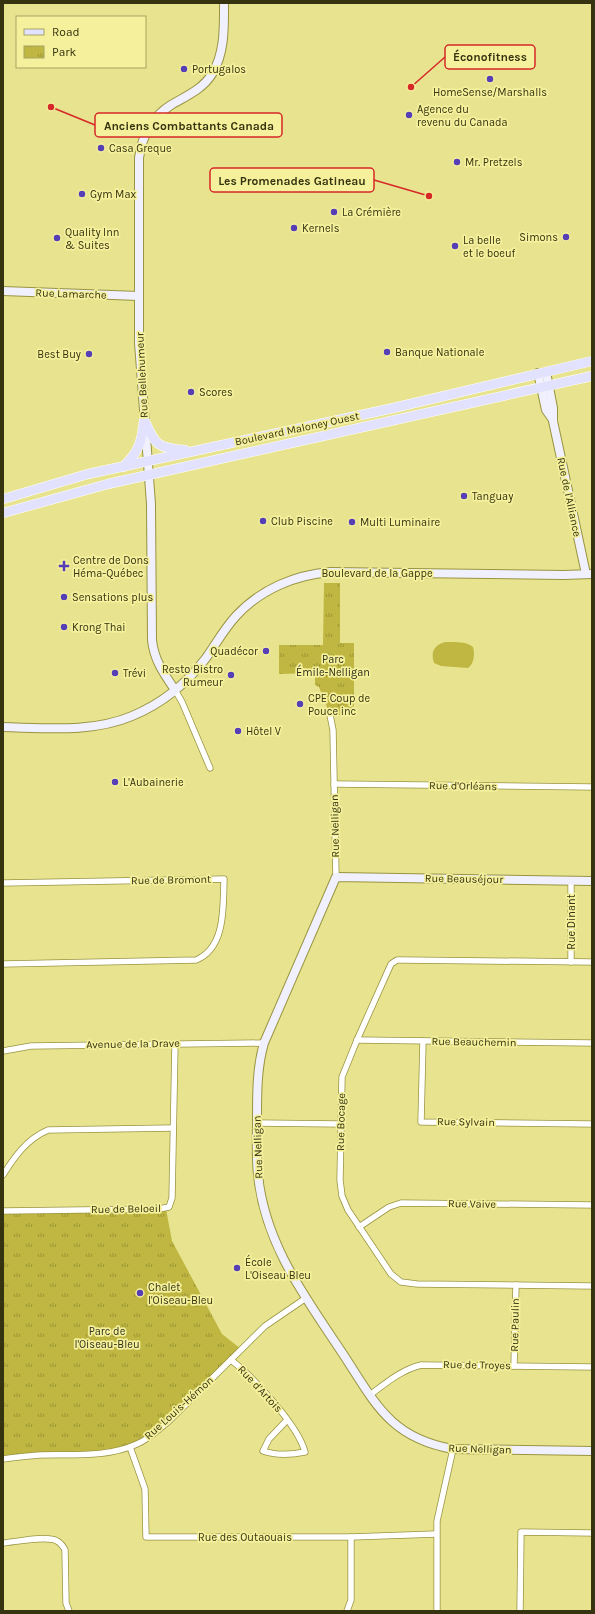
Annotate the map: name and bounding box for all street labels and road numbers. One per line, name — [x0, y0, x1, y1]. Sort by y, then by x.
street label: Rue Lamarche — [35, 286, 107, 302]
street label: Rue Bellehumeur — [133, 332, 151, 418]
street label: Boulevard Maloney Ouest — [234, 409, 360, 449]
street label: Rue de l'Alliance — [554, 456, 584, 538]
street label: Boulevard de la Gappe — [321, 567, 433, 580]
street label: Rue d'Orléans — [429, 779, 497, 793]
street label: Rue Nelligan — [328, 794, 342, 858]
street label: Rue Beauséjour — [425, 872, 503, 886]
street label: Rue de Bromont — [131, 873, 211, 887]
street label: Rue Dinant — [565, 894, 578, 950]
street label: Rue Beauchemin — [431, 1035, 517, 1049]
street label: Avenue de la Drave — [86, 1037, 180, 1051]
street label: Rue Bocage — [334, 1092, 348, 1151]
street label: Rue Nelligan — [250, 1115, 266, 1179]
street label: Rue Sylvain — [437, 1115, 495, 1129]
street label: Rue Vaive — [448, 1197, 496, 1211]
street label: Rue de Beloeil — [91, 1202, 161, 1216]
street label: Rue Paulin — [508, 1298, 522, 1352]
street label: Rue de Troyes — [443, 1358, 511, 1372]
street label: Rue d'Artois — [235, 1363, 285, 1415]
street label: Rue Louis-Hémon — [142, 1374, 216, 1442]
street label: Rue Nelligan — [448, 1441, 512, 1457]
street label: Rue des Outaouais — [198, 1531, 292, 1544]

